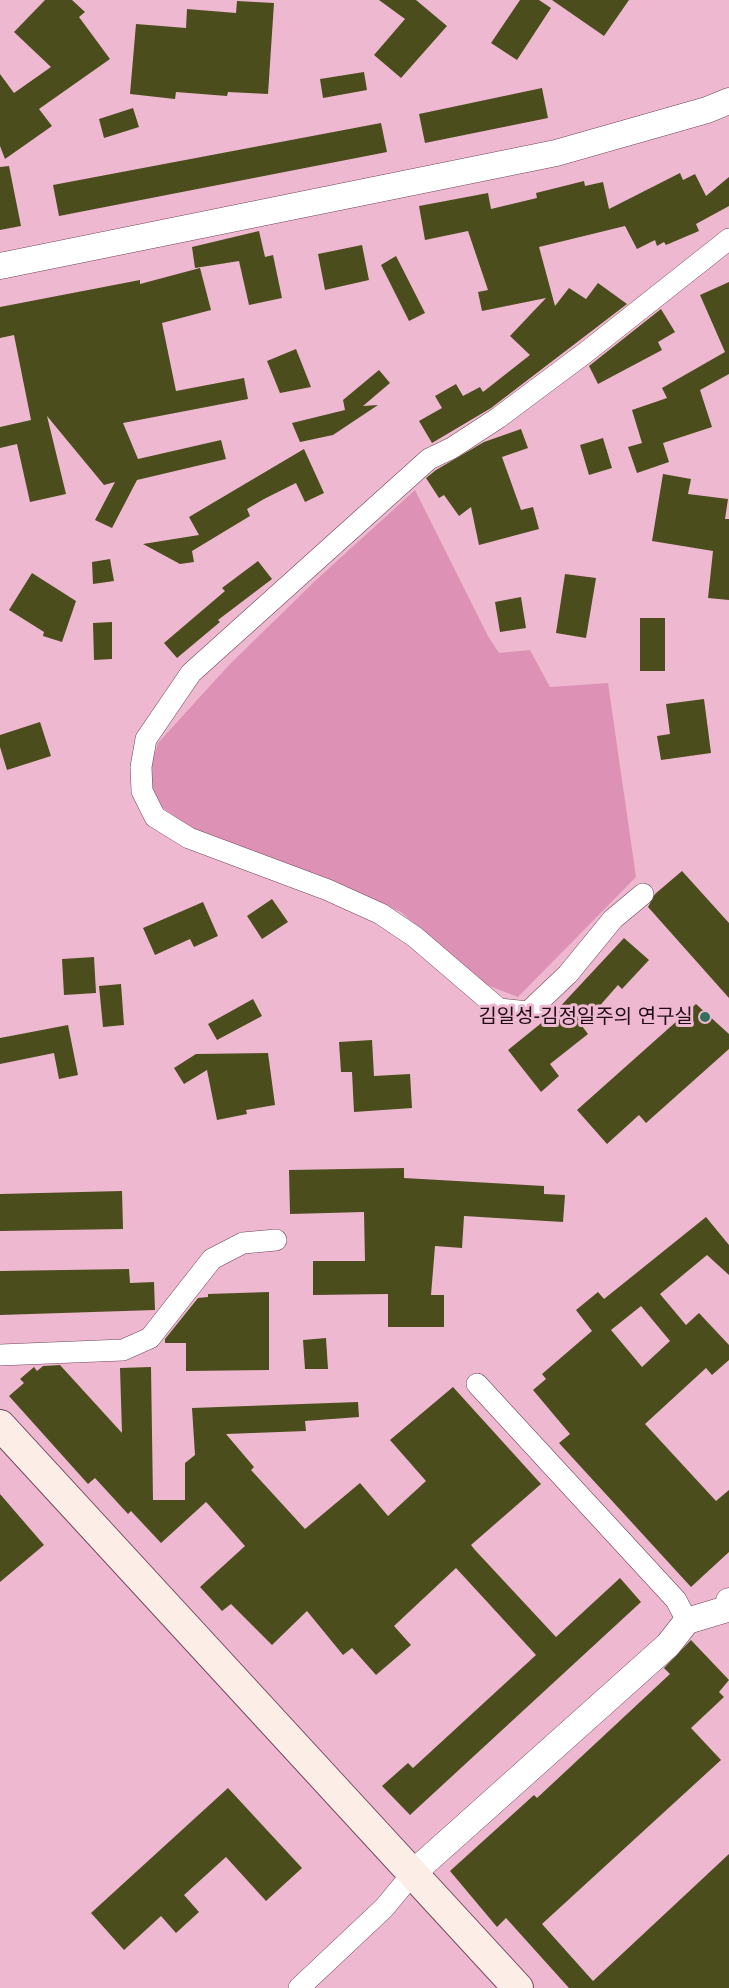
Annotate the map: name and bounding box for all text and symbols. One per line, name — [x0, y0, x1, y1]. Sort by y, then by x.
place label: 김일성-김정일주의 연구실 — [478, 1005, 693, 1029]
marker: 김일성-김정일주의 연구실 — [698, 1010, 712, 1024]

